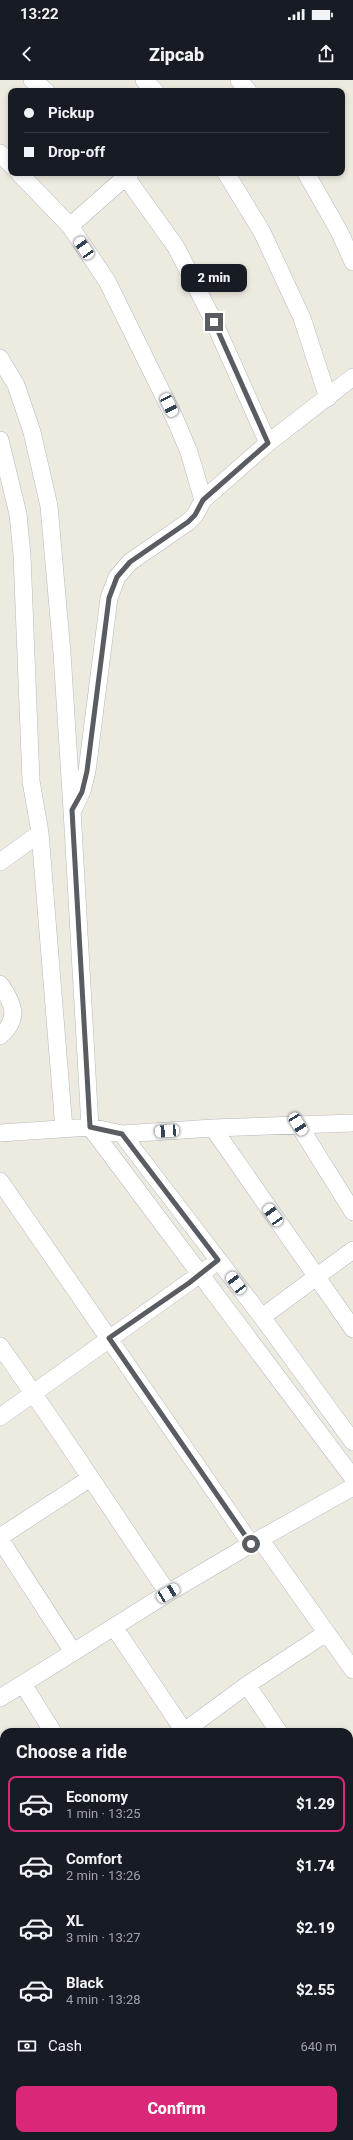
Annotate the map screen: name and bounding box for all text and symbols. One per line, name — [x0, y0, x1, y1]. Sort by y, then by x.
text: 13:22 — [20, 5, 59, 23]
icon: back — [16, 43, 38, 65]
icon: share — [315, 43, 337, 65]
text: Zipcab — [149, 44, 204, 65]
text: Pickup — [48, 104, 94, 122]
text: Drop-off — [48, 143, 105, 161]
car — [72, 235, 96, 261]
callout: 2 min — [181, 264, 247, 292]
text: 2 min — [198, 270, 230, 285]
route end — [205, 313, 223, 331]
car — [158, 392, 180, 418]
car — [287, 1111, 309, 1137]
car — [155, 1124, 179, 1138]
car — [261, 1202, 285, 1228]
car — [224, 1270, 248, 1296]
route start — [242, 1535, 260, 1553]
car — [155, 1582, 181, 1604]
text: Choose a ride — [16, 1741, 127, 1762]
icon: car — [18, 1786, 54, 1822]
text: Economy — [66, 1788, 128, 1806]
text: $1.29 — [296, 1795, 335, 1813]
text: 1 min · 13:25 — [66, 1806, 141, 1821]
icon: car — [18, 1848, 54, 1884]
text: Comfort — [66, 1850, 122, 1868]
text: $1.74 — [296, 1857, 335, 1875]
text: 2 min · 13:26 — [66, 1868, 141, 1883]
icon: car — [18, 1910, 54, 1946]
text: XL — [66, 1912, 84, 1930]
text: $2.19 — [296, 1919, 335, 1937]
text: 3 min · 13:27 — [66, 1930, 141, 1945]
icon: car — [18, 1972, 54, 2008]
text: Black — [66, 1974, 103, 1992]
text: $2.55 — [296, 1981, 335, 1999]
text: 4 min · 13:28 — [66, 1992, 141, 2007]
icon: cash — [16, 2035, 38, 2057]
text: Cash — [48, 2037, 82, 2055]
text: 640 m — [300, 2039, 337, 2054]
button: Confirm — [16, 2086, 337, 2132]

